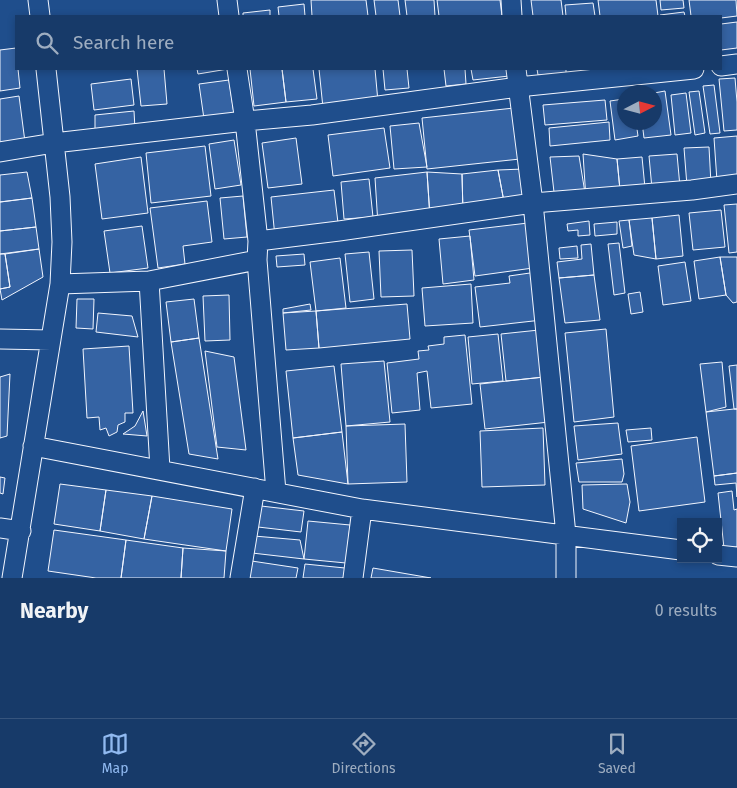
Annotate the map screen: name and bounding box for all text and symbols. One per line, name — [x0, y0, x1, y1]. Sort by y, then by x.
search box — [15, 15, 722, 70]
icon: search — [33, 29, 61, 57]
text: Search here — [73, 31, 174, 54]
north arrow — [617, 85, 662, 130]
map controls — [677, 518, 722, 563]
button: locate — [677, 518, 722, 563]
text: Nearby — [20, 598, 88, 624]
text: 0 results — [655, 601, 717, 620]
tab: Map — [101, 730, 129, 777]
tab: Directions — [331, 730, 396, 777]
tab: Saved — [598, 730, 636, 777]

